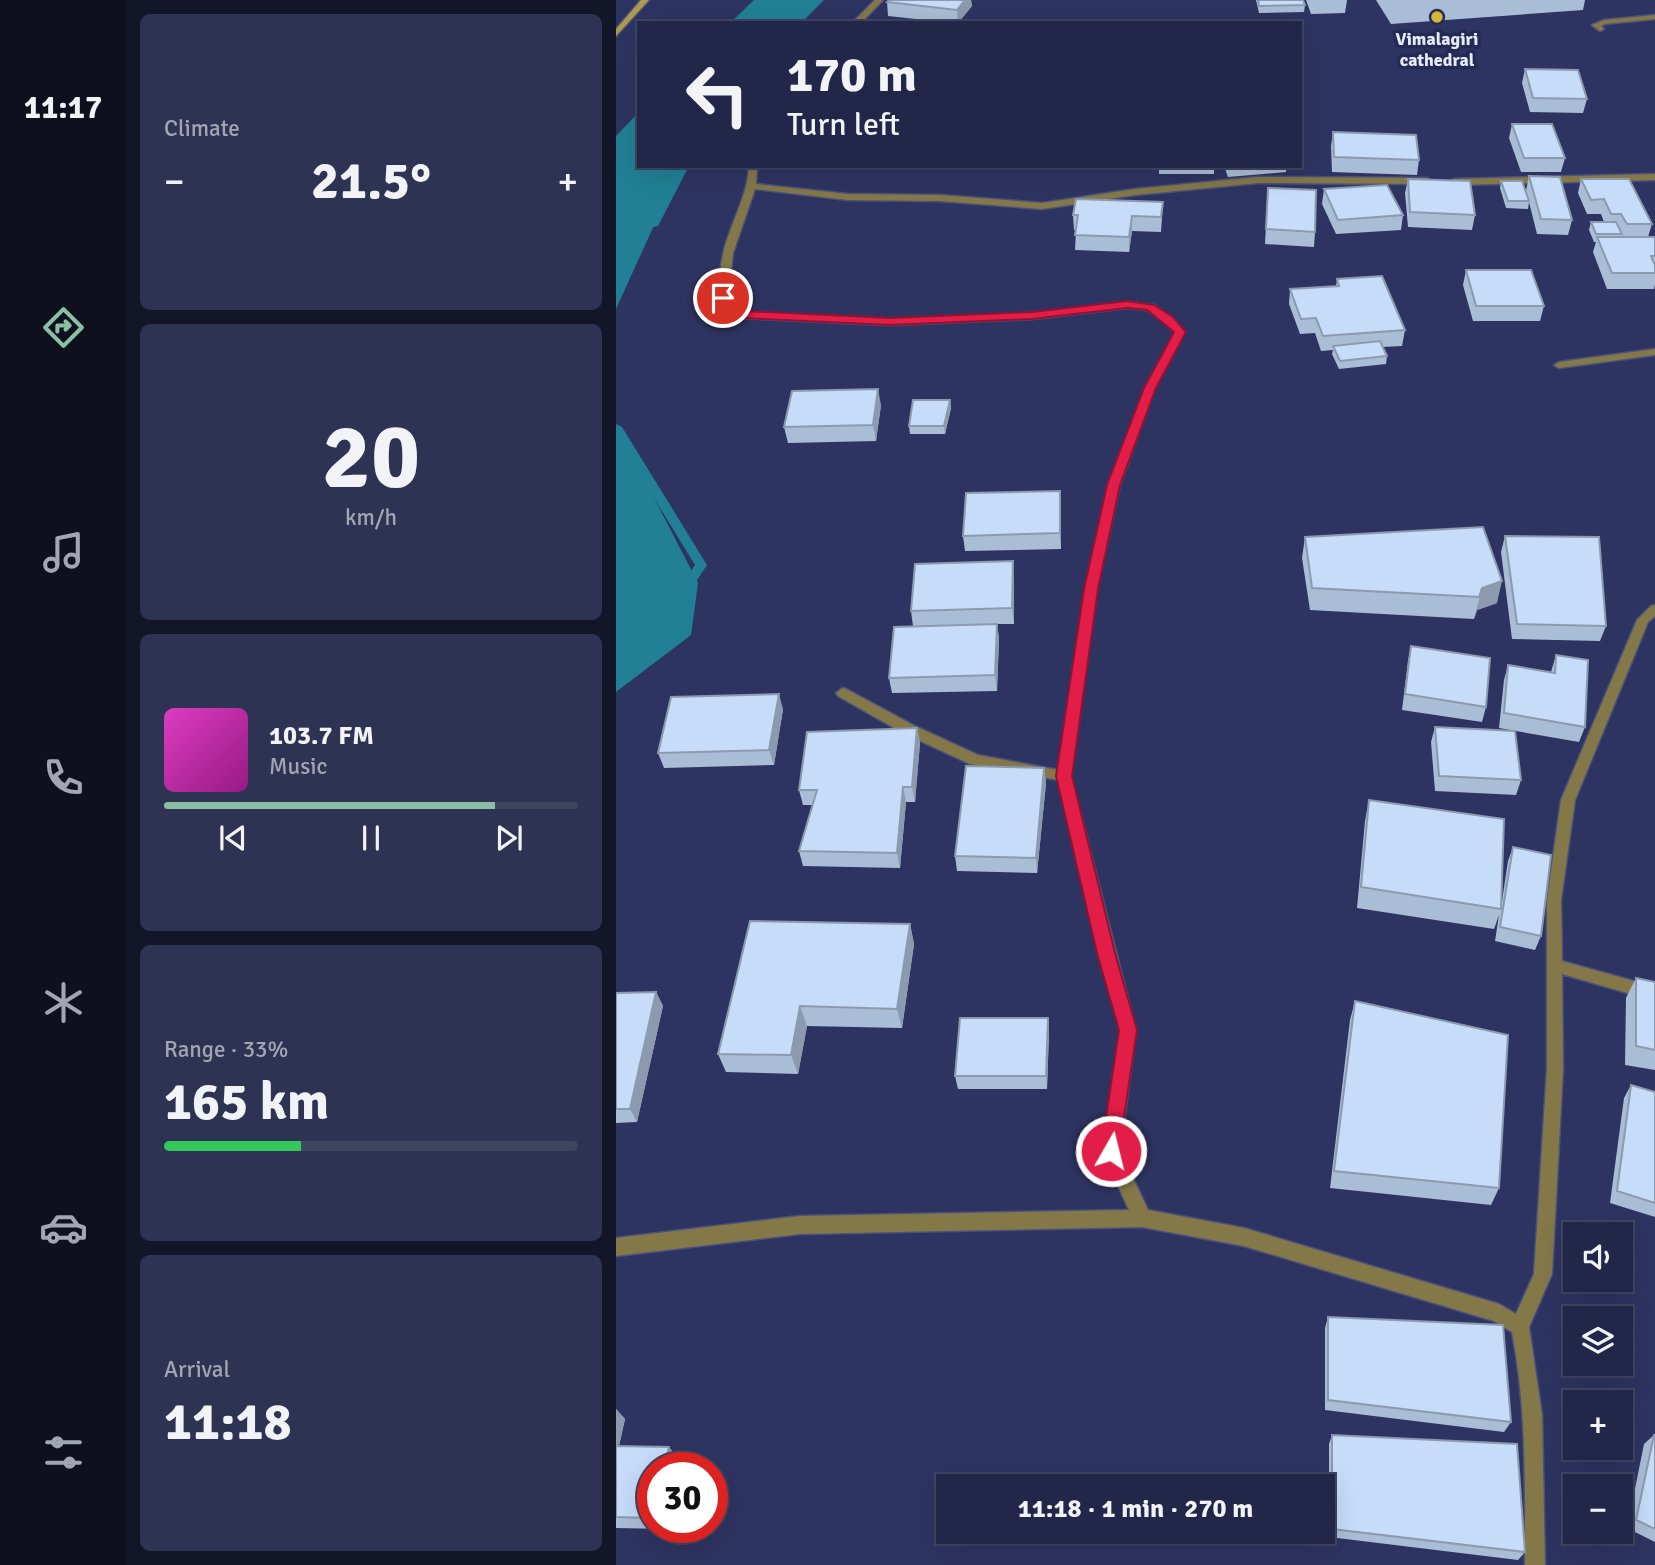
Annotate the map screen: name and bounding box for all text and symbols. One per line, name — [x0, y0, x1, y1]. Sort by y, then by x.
marker: Vimalagiri cathedral — [1429, 9, 1445, 25]
place label: Vimalagiri cathedral — [1396, 28, 1478, 71]
text: 170 m — [787, 45, 917, 105]
icon: left — [672, 49, 763, 140]
text: 11:17 — [24, 88, 102, 127]
text: Turn left — [787, 105, 900, 144]
text: Climate — [164, 114, 240, 143]
text: 21.5° — [311, 149, 431, 213]
text: − — [164, 158, 185, 205]
text: + — [557, 158, 578, 205]
pin — [693, 268, 753, 328]
icon: arrive — [704, 279, 742, 317]
icon: directions — [39, 303, 88, 352]
text: 20 — [322, 401, 420, 514]
text: km/h — [345, 503, 397, 532]
icon: music — [39, 528, 88, 577]
text: 103.7 FM — [269, 720, 374, 752]
text: Music — [269, 752, 327, 781]
icon: phone — [39, 753, 88, 802]
icon: previous — [214, 819, 252, 857]
icon: pause — [352, 819, 390, 857]
icon: next — [490, 819, 528, 857]
icon: climate — [39, 978, 88, 1027]
text: Range · 33% — [164, 1035, 288, 1064]
text: 165 km — [164, 1070, 329, 1134]
position arrow — [1074, 1114, 1148, 1188]
icon: car — [39, 1203, 88, 1252]
map controls — [1563, 1222, 1633, 1544]
button: sound — [1563, 1222, 1633, 1292]
button: layers — [1563, 1306, 1633, 1376]
text: Arrival — [164, 1355, 230, 1384]
text: 11:18 — [164, 1390, 292, 1454]
button: + — [1563, 1390, 1633, 1460]
icon: filters — [39, 1428, 88, 1477]
speed limit sign: 30 — [637, 1452, 728, 1543]
button: − — [1563, 1474, 1633, 1544]
text: 11:18 · 1 min · 270 m — [1018, 1493, 1253, 1525]

